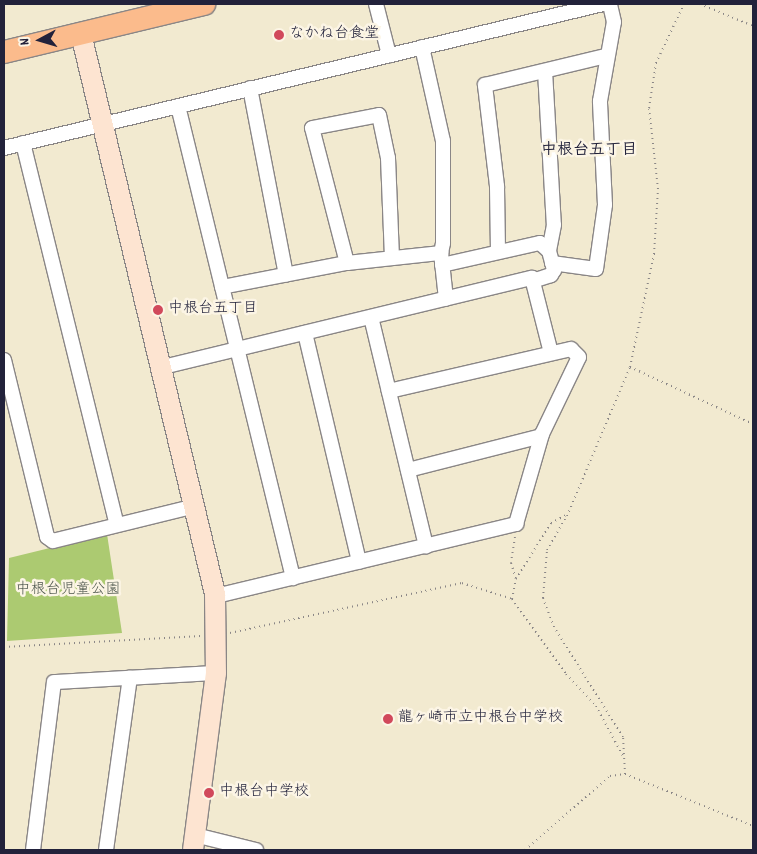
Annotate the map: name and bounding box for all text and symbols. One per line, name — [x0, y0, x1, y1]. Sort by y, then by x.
north arrow — [15, 15, 65, 65]
place label: なかね台食堂 — [289, 26, 379, 44]
marker: なかね台食堂 — [273, 29, 285, 41]
text: N — [15, 37, 35, 46]
district label: 中根台五丁目 — [541, 141, 637, 161]
place label: 中根台五丁目 — [168, 301, 258, 319]
marker: 中根台五丁目 — [152, 304, 164, 316]
park label: 中根台児童公園 — [16, 582, 120, 600]
place label: 龍ヶ崎市立中根台中学校 — [398, 710, 563, 728]
marker: 龍ヶ崎市立中根台中学校 — [382, 713, 394, 725]
place label: 中根台中学校 — [219, 784, 309, 802]
marker: 中根台中学校 — [203, 787, 215, 799]

